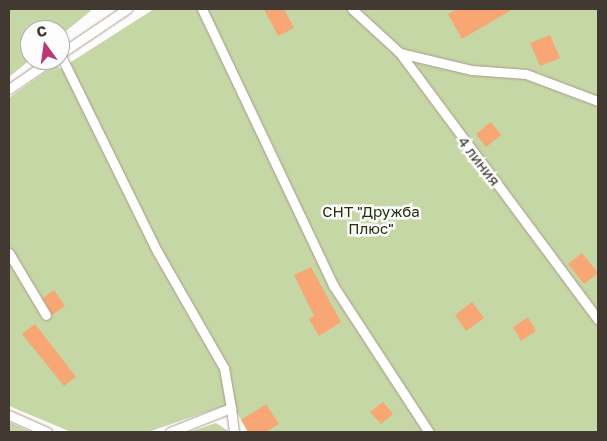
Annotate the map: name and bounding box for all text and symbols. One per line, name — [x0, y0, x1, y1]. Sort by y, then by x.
north arrow — [20, 20, 70, 70]
text: С — [35, 21, 48, 40]
street label: 4 линия — [454, 133, 504, 189]
park label: СНТ "Дружба Плюс" — [322, 202, 420, 237]

